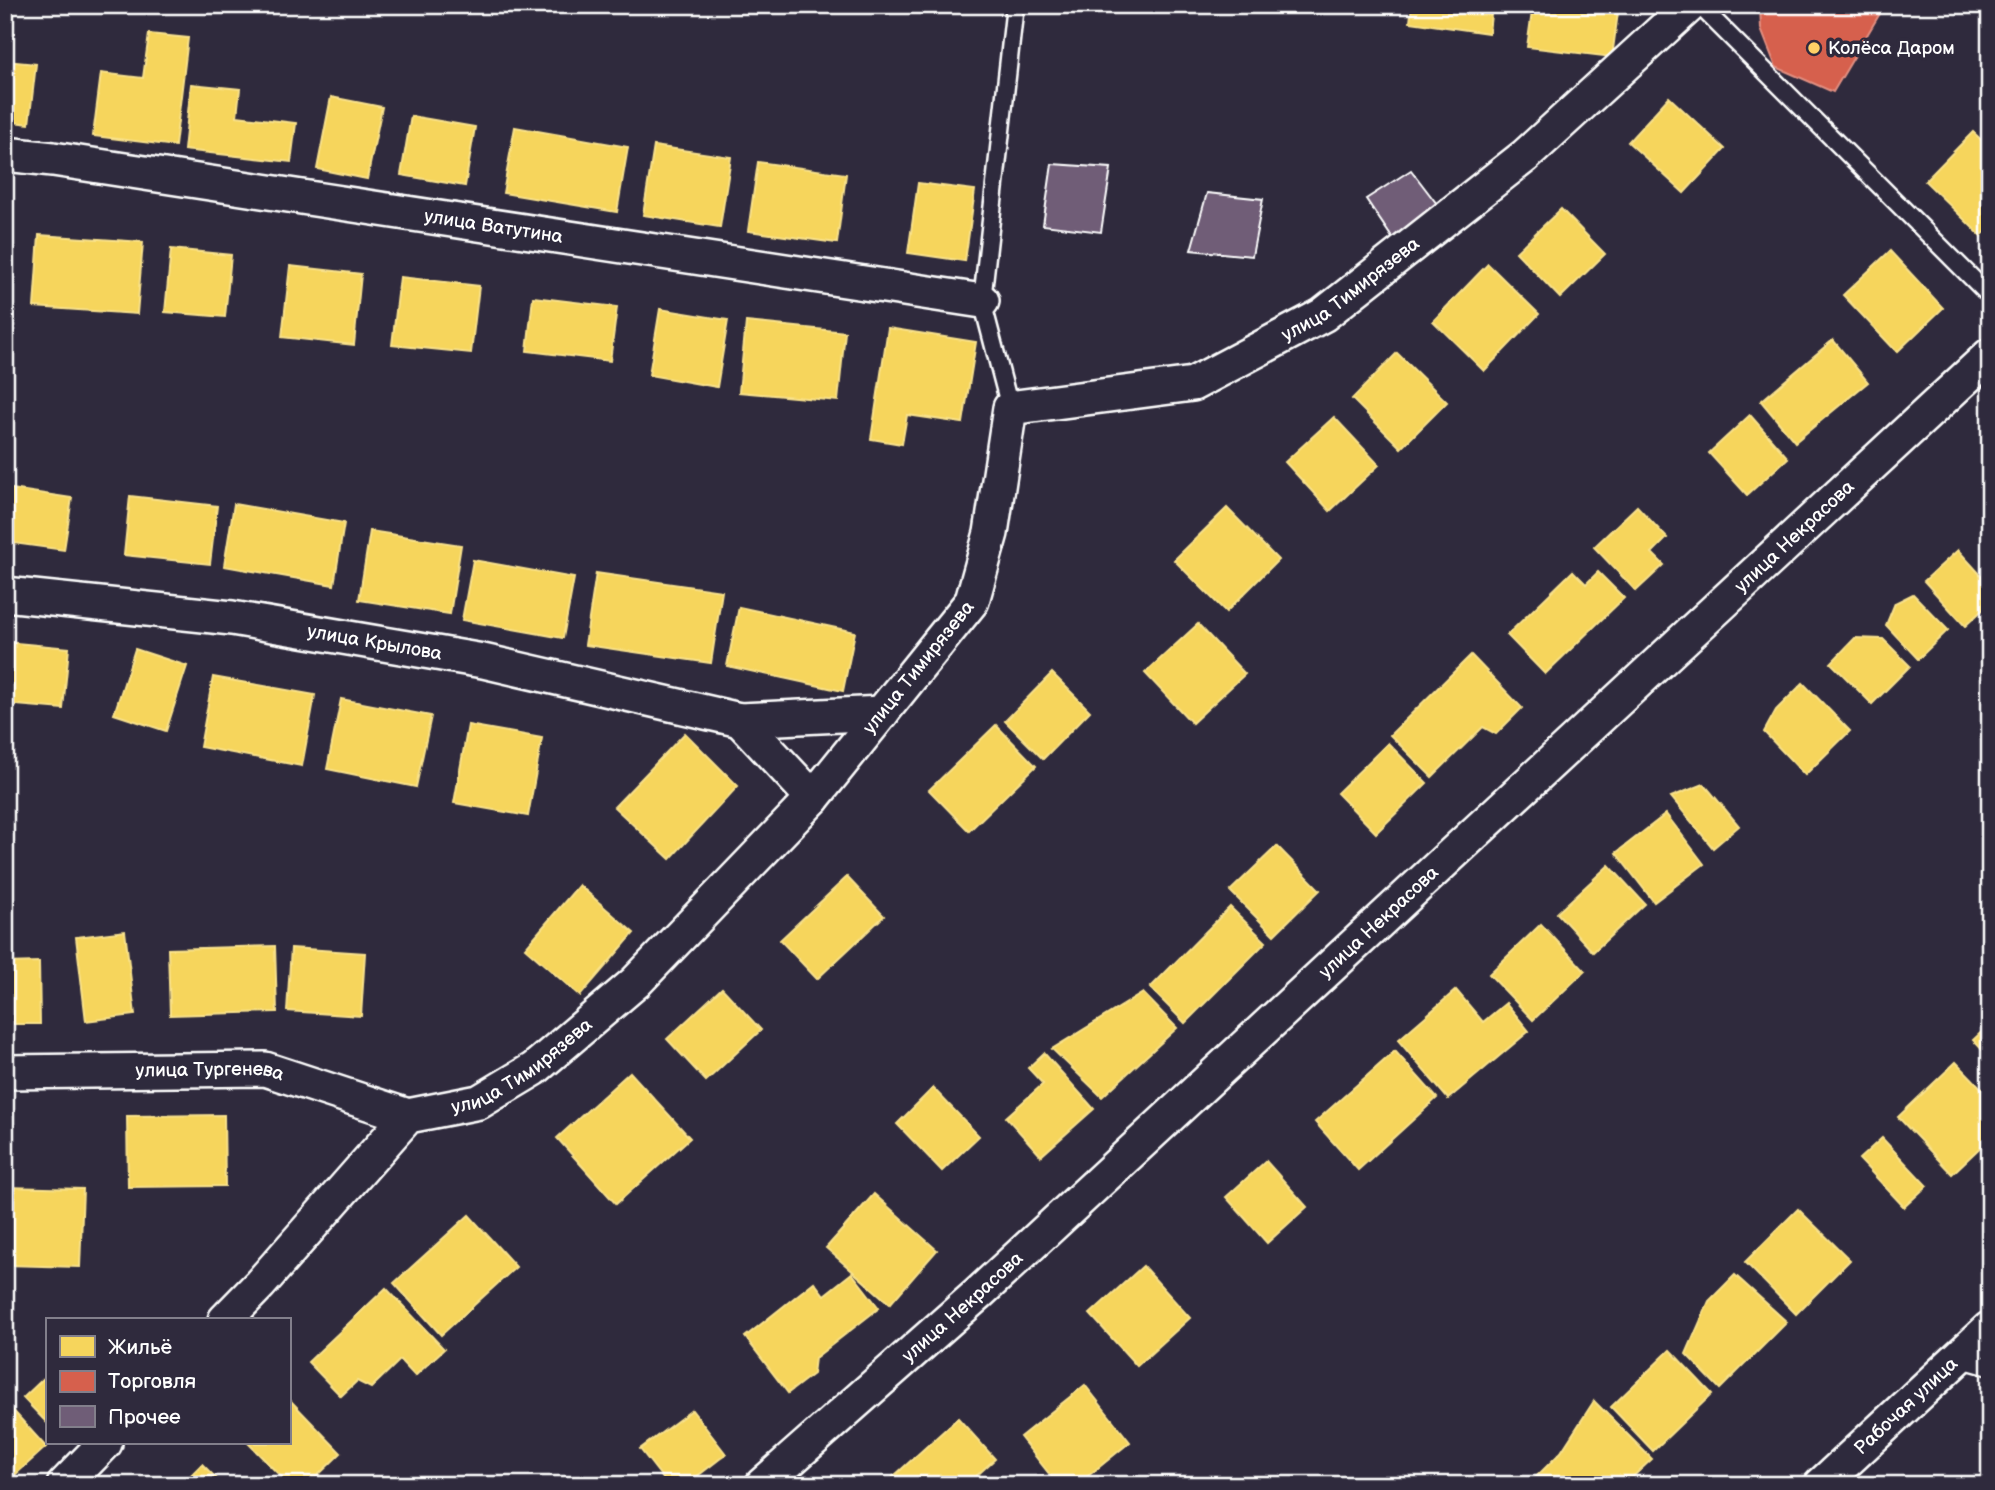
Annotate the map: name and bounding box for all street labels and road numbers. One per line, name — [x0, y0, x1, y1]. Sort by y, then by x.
street label: улица Ватутина — [423, 204, 565, 248]
street label: улица Тимирязева — [1278, 232, 1424, 346]
street label: улица Некрасова — [1730, 475, 1859, 598]
street label: улица Тимирязева — [858, 596, 979, 739]
street label: улица Крылова — [306, 620, 444, 665]
street label: улица Некрасова — [1314, 861, 1443, 983]
street label: улица Тимирязева — [449, 1013, 597, 1119]
street label: улица Тургенева — [135, 1058, 287, 1086]
street label: улица Некрасова — [897, 1247, 1028, 1367]
street label: Рабочая улица — [1849, 1352, 1963, 1460]

